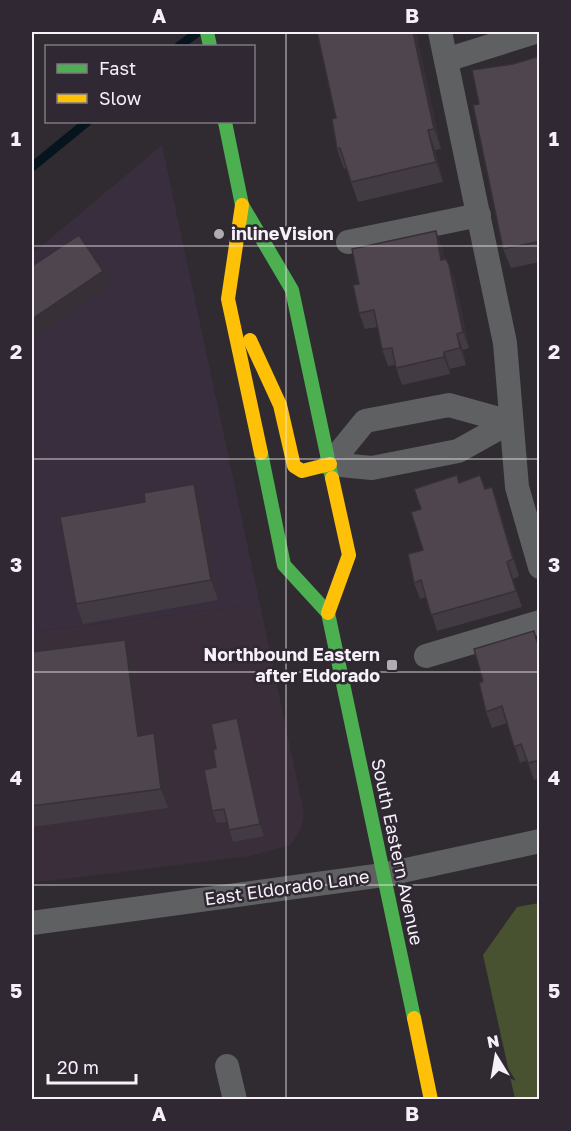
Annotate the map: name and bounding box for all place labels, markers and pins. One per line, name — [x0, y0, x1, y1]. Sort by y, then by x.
place label: inlineVision — [231, 222, 334, 244]
marker: inlineVision — [212, 227, 226, 241]
place label: Northbound Eastern after Eldorado — [204, 643, 380, 686]
marker: Northbound Eastern after Eldorado — [385, 658, 399, 672]

